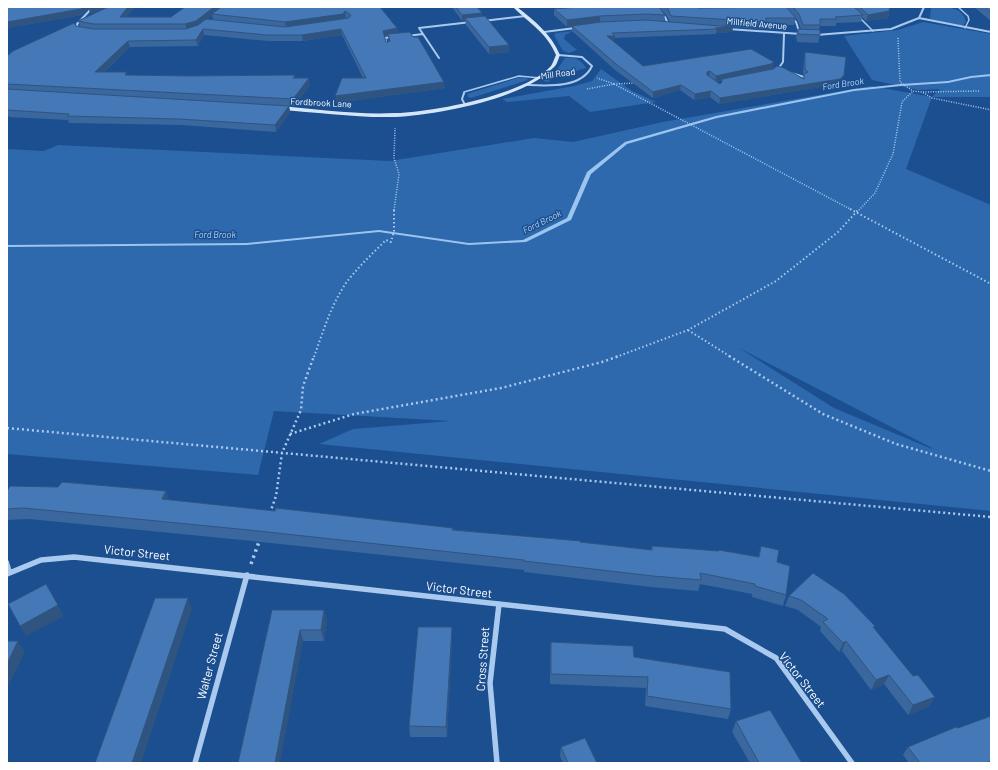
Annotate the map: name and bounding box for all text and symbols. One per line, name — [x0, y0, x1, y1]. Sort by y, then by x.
street label: Millfield Avenue — [726, 15, 788, 32]
street label: Mill Road — [540, 66, 576, 81]
water label: Ford Brook — [822, 75, 865, 92]
street label: Fordbrook Lane — [290, 95, 352, 110]
water label: Ford Brook — [521, 207, 563, 236]
water label: Ford Brook — [194, 229, 236, 240]
street label: Victor Street — [103, 542, 171, 562]
street label: Victor Street — [425, 578, 493, 600]
street label: Cross Street — [473, 626, 491, 692]
street label: Walter Street — [193, 631, 225, 701]
street label: Victor Street — [777, 649, 829, 710]

